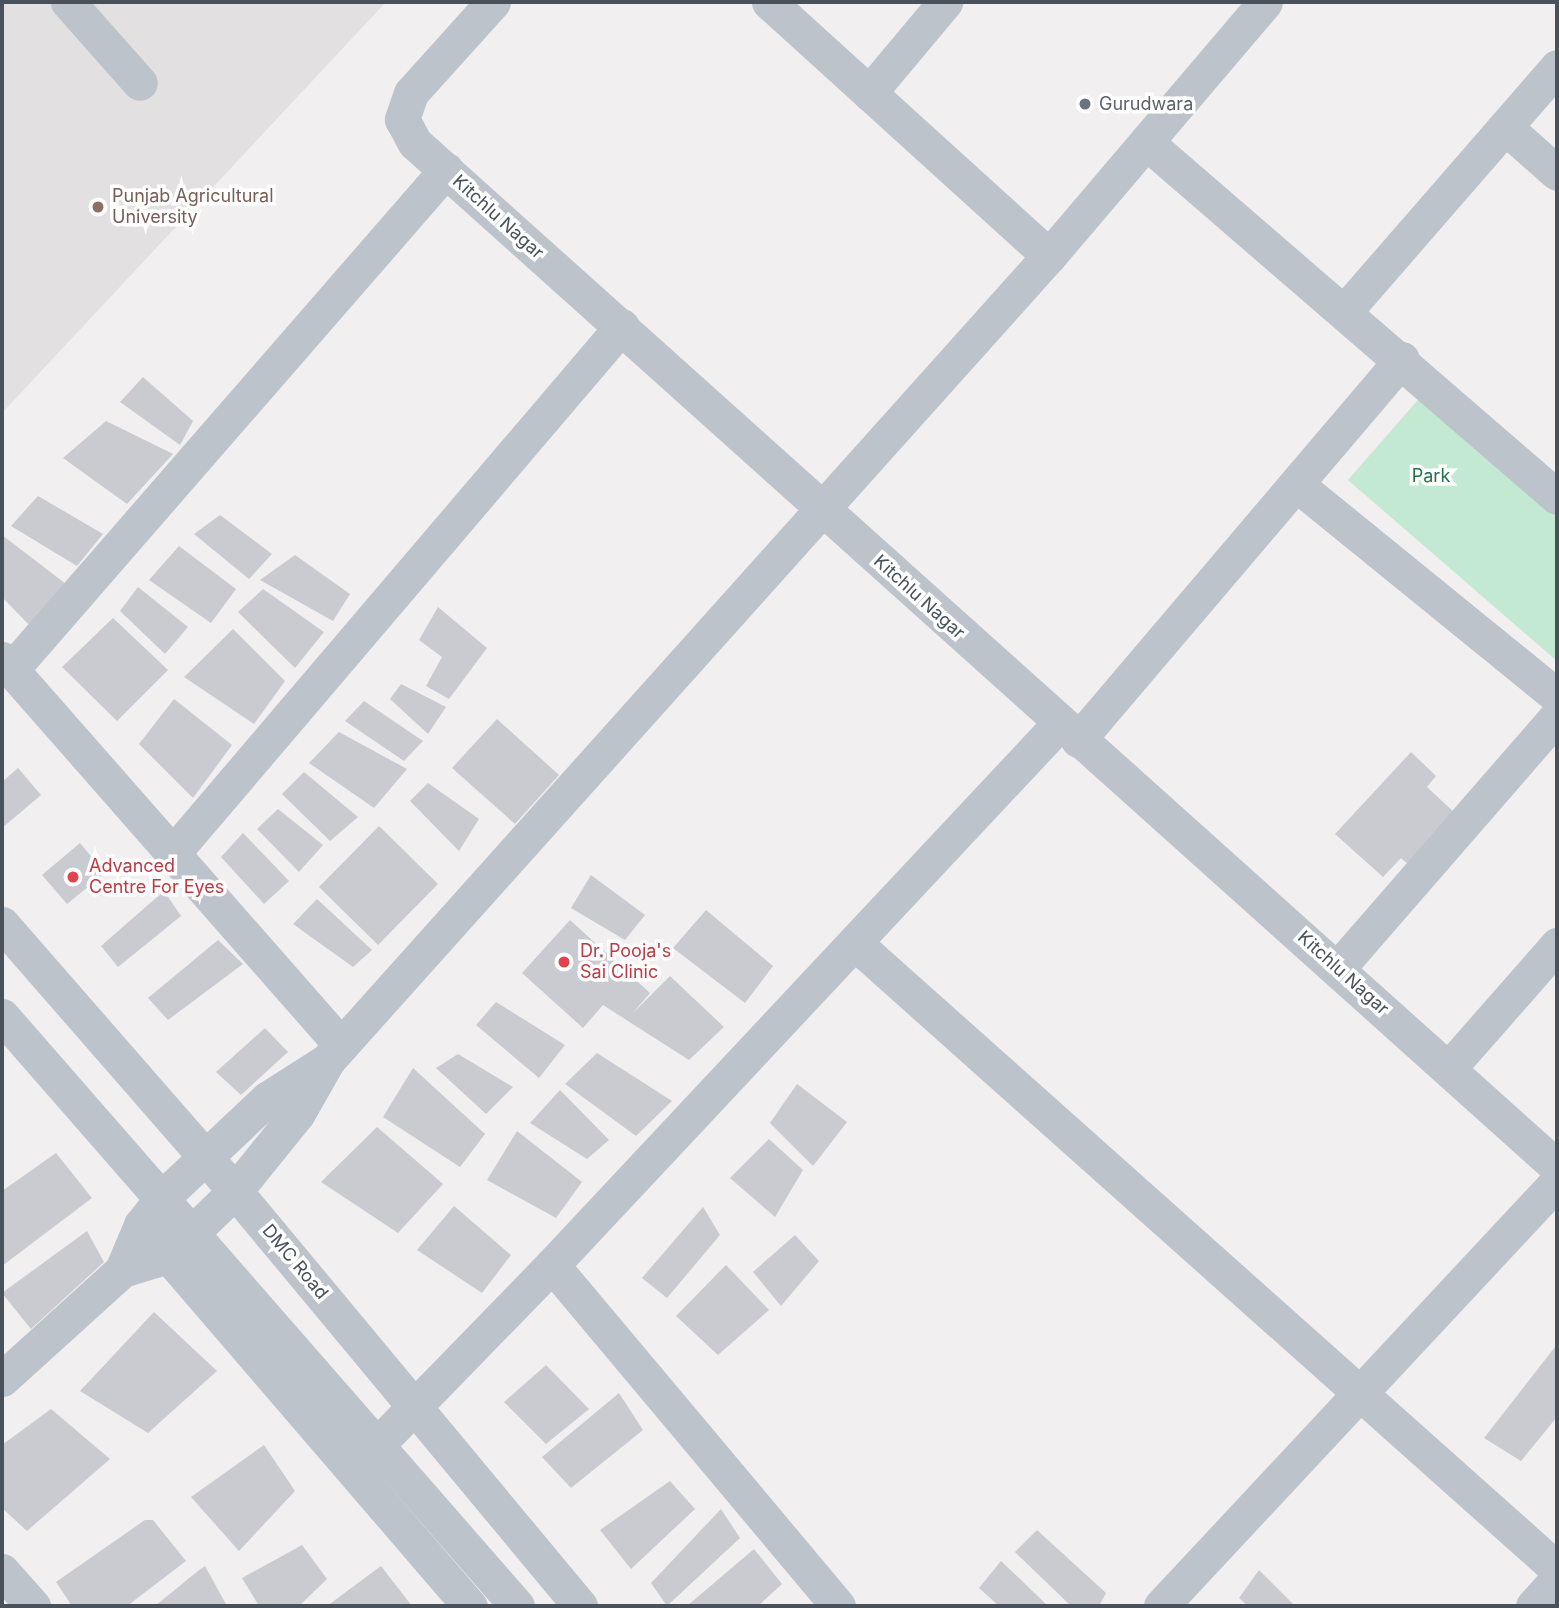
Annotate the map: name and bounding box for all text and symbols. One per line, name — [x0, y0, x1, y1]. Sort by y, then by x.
place label: Gurudwara — [1099, 93, 1193, 115]
marker: Gurudwara — [1077, 96, 1093, 112]
street label: Kitchlu Nagar — [448, 170, 548, 264]
place label: Punjab Agricultural University — [112, 186, 274, 228]
marker: Punjab Agricultural University — [90, 199, 106, 215]
park label: Park — [1412, 465, 1450, 487]
street label: Kitchlu Nagar — [869, 550, 969, 644]
place label: Advanced Centre For Eyes — [89, 856, 224, 898]
marker: Advanced Centre For Eyes — [63, 867, 83, 887]
street label: Kitchlu Nagar — [1293, 926, 1393, 1020]
place label: Dr. Pooja's Sai Clinic — [580, 941, 671, 984]
marker: Dr. Pooja's Sai Clinic — [554, 952, 574, 972]
street label: DMC Road — [258, 1220, 332, 1304]

